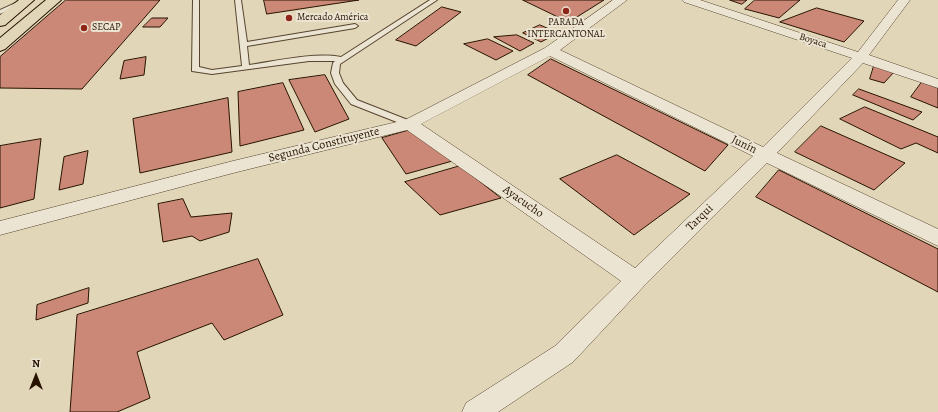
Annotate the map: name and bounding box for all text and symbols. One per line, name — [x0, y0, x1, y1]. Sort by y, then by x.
marker: PARADA INTERCANTONAL — [561, 6, 571, 16]
place label: Mercado América — [297, 12, 368, 24]
marker: Mercado América — [284, 13, 294, 23]
place label: PARADA INTERCANTONAL — [527, 17, 605, 40]
place label: SECAP — [92, 22, 121, 34]
marker: SECAP — [79, 23, 89, 33]
street label: Boyaca — [798, 31, 828, 51]
street label: Segunda Constituyente — [267, 124, 381, 166]
street label: Junín — [729, 133, 759, 157]
street label: Ayacucho — [500, 183, 546, 221]
street label: Tarqui — [683, 202, 717, 234]
north arrow — [16, 356, 56, 396]
text: N — [32, 356, 40, 371]

